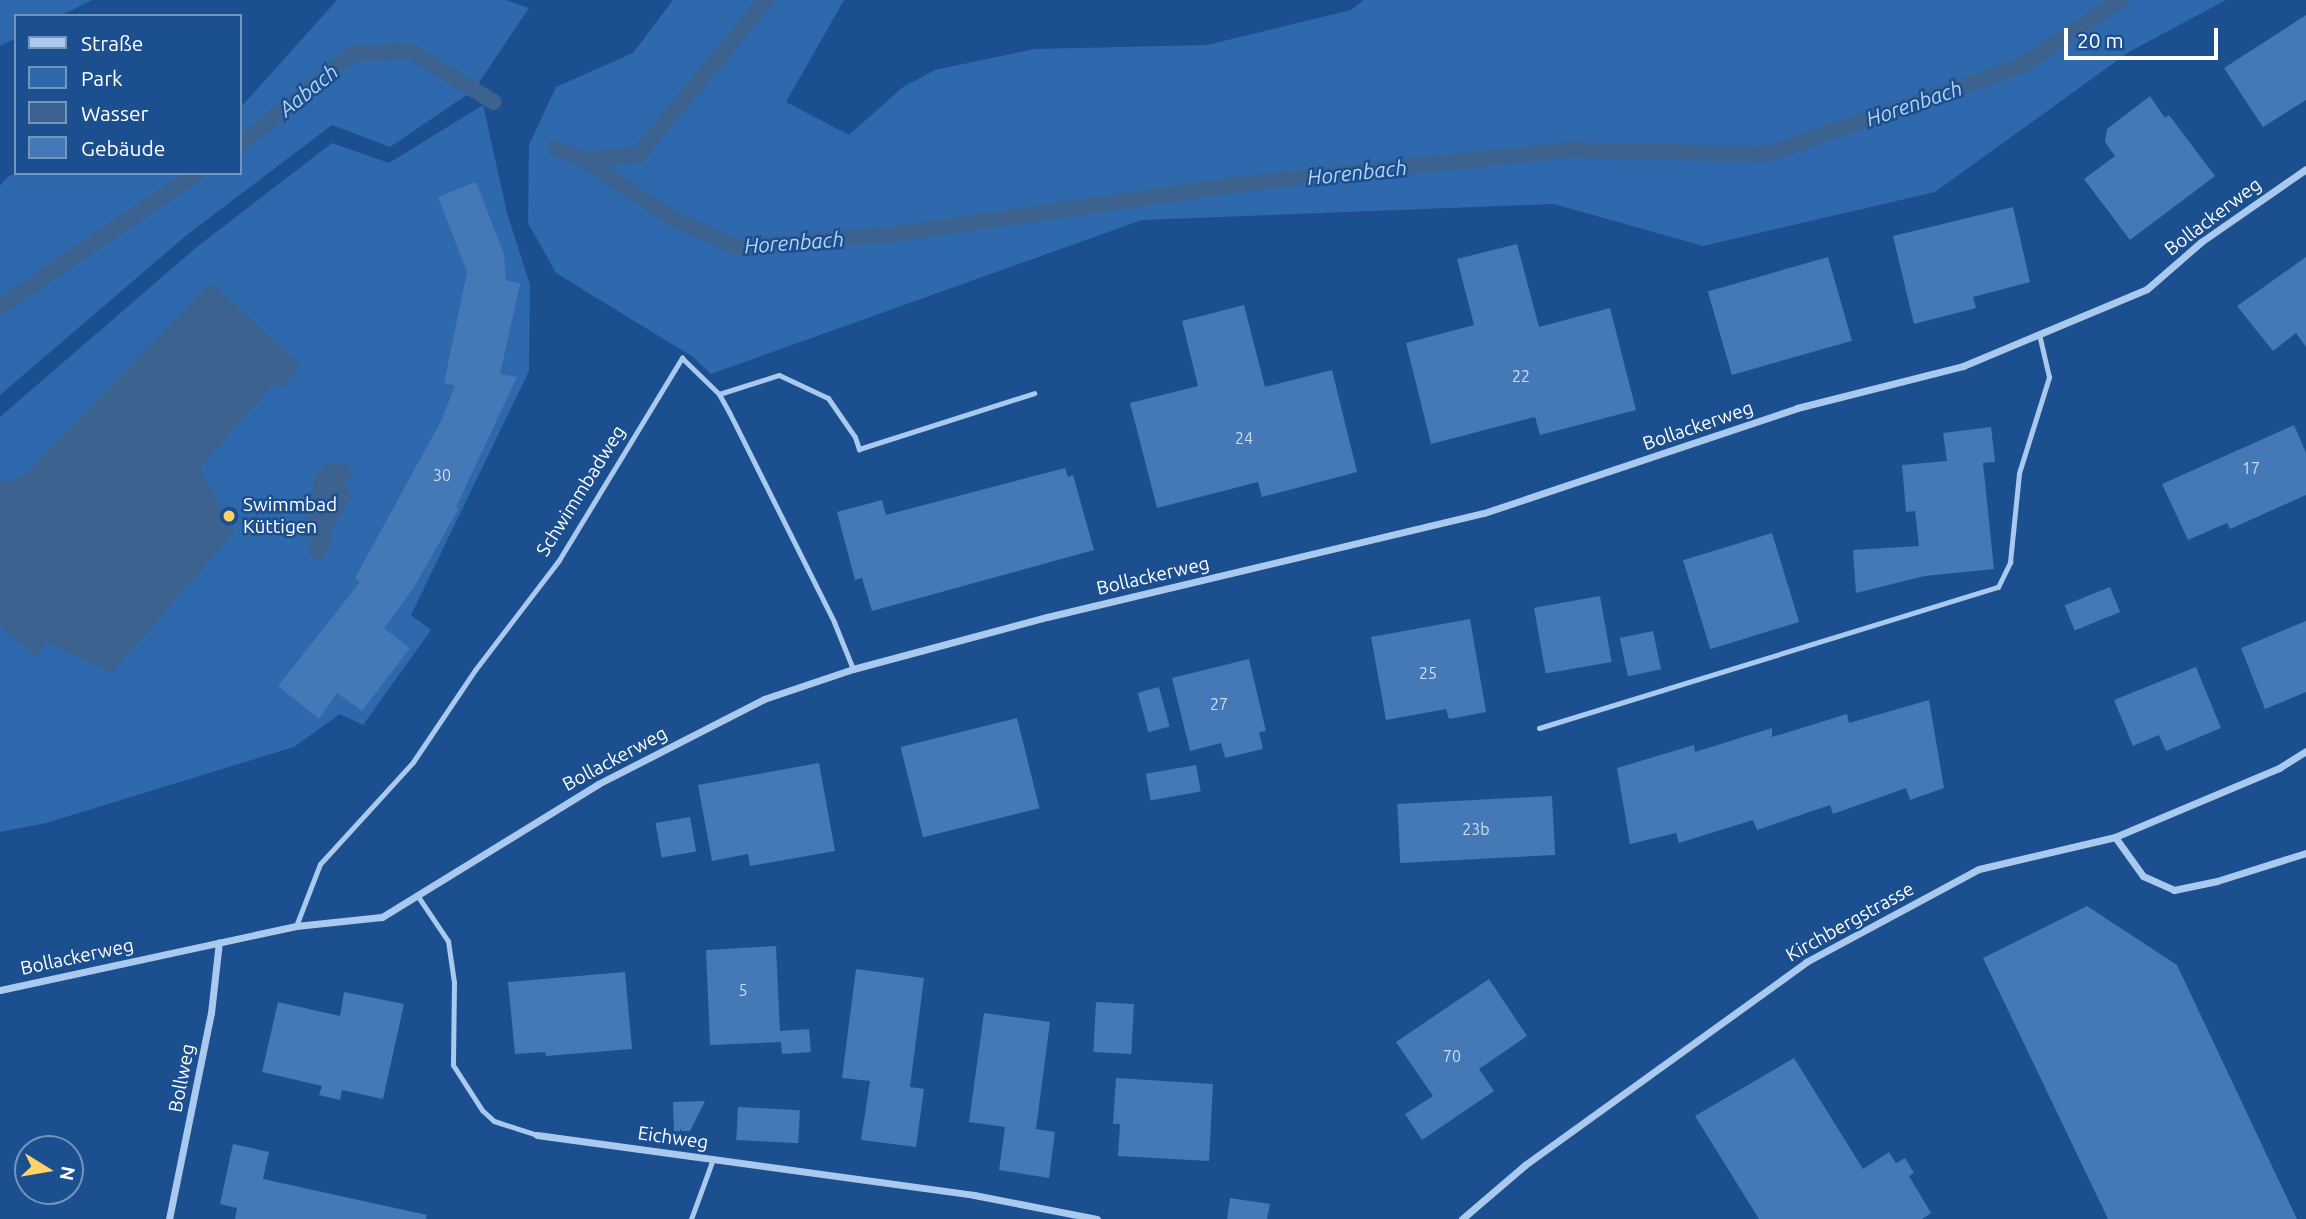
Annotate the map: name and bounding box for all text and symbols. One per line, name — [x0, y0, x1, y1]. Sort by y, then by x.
legend — [14, 14, 242, 175]
scale bar — [2068, 14, 2222, 58]
text: 20 m — [2077, 28, 2124, 52]
text: Straße — [81, 31, 143, 55]
water label: Aabach — [273, 59, 343, 121]
text: Park — [81, 66, 123, 90]
water label: Horenbach — [1863, 75, 1965, 131]
text: Wasser — [81, 101, 149, 125]
text: Gebäude — [81, 136, 165, 160]
water label: Horenbach — [1306, 154, 1408, 190]
street label: Bollackerweg — [2160, 173, 2266, 261]
water label: Horenbach — [743, 226, 845, 258]
house number: 22 — [1512, 366, 1530, 386]
street label: Bollackerweg — [1640, 396, 1756, 456]
street label: Schwimmbadweg — [532, 421, 630, 561]
house number: 24 — [1235, 428, 1253, 448]
house number: 17 — [2242, 458, 2260, 478]
house number: 30 — [433, 465, 451, 485]
place label: Swimmbad Küttigen — [243, 494, 337, 538]
marker: Swimmbad Küttigen — [221, 508, 237, 524]
street label: Bollackerweg — [1094, 552, 1212, 600]
house number: 25 — [1419, 663, 1437, 683]
house number: 27 — [1210, 694, 1228, 714]
street label: Bollackerweg — [559, 722, 671, 796]
house number: 23b — [1462, 819, 1490, 839]
street label: Kirchbergstrasse — [1782, 877, 1918, 967]
street label: Bollackerweg — [18, 934, 136, 980]
house number: 5 — [738, 980, 748, 1000]
street label: Bollweg — [164, 1042, 200, 1114]
house number: 70 — [1443, 1046, 1461, 1066]
street label: Eichweg — [636, 1122, 710, 1154]
north arrow — [14, 1135, 84, 1205]
text: N — [55, 1165, 80, 1183]

